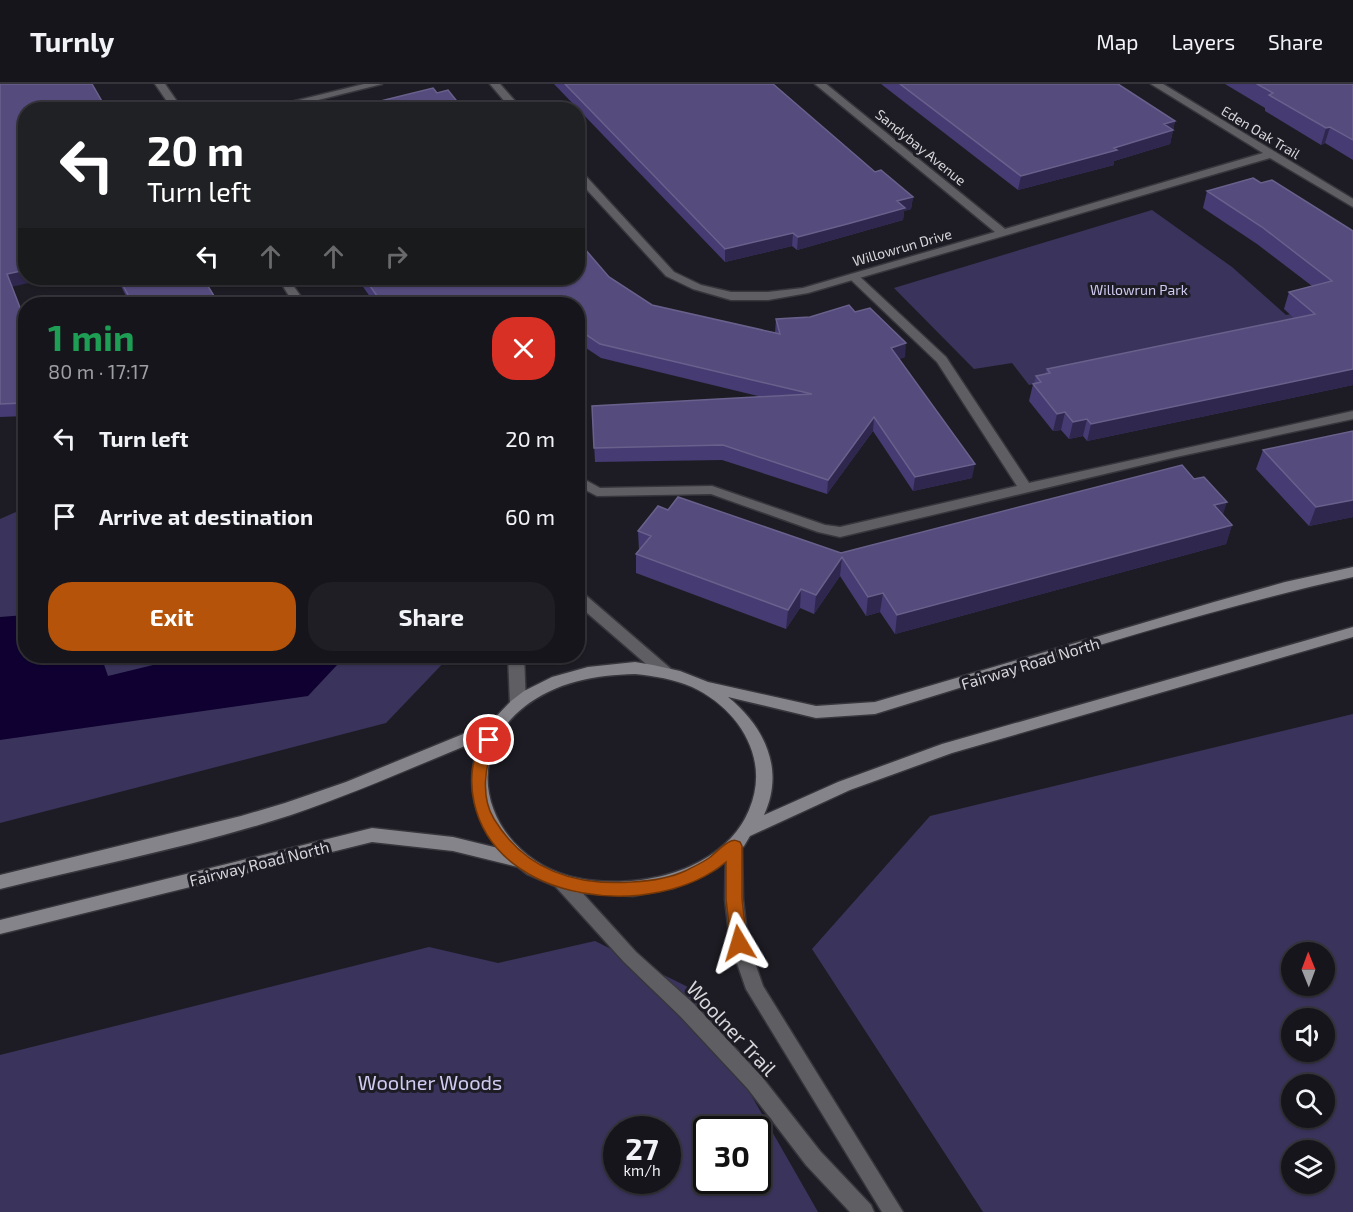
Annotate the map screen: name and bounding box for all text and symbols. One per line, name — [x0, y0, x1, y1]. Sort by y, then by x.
text: Turnly — [30, 24, 114, 58]
text: Map — [1096, 29, 1138, 54]
text: Layers — [1171, 29, 1235, 54]
text: Share — [1268, 29, 1323, 54]
street label: Eden Oak Trail — [1218, 102, 1304, 163]
street label: Sandybay Avenue — [872, 105, 970, 189]
text: 20 m — [147, 124, 244, 174]
icon: left — [48, 126, 126, 204]
text: Turn left — [147, 175, 251, 207]
street label: Willowrun Drive — [850, 225, 954, 269]
icon: left — [191, 240, 224, 273]
icon: ahead — [254, 240, 287, 273]
icon: ahead — [317, 240, 350, 273]
icon: right — [380, 240, 413, 273]
park label: Willowrun Park — [1090, 281, 1188, 298]
text: 1 min — [48, 315, 135, 358]
button: close — [492, 317, 555, 380]
text: 80 m · 17:17 — [48, 359, 149, 383]
icon: left — [48, 422, 81, 455]
text: Turn left — [99, 425, 188, 451]
text: 20 m — [505, 425, 555, 451]
icon: arrive — [48, 500, 81, 533]
text: Arrive at destination — [99, 503, 313, 529]
text: 60 m — [505, 503, 555, 529]
button: Exit — [48, 582, 296, 651]
button: Share — [308, 582, 555, 651]
street label: Fairway Road North — [959, 633, 1101, 693]
pin — [463, 714, 514, 765]
icon: arrive — [472, 723, 505, 756]
street label: Fairway Road North — [187, 836, 331, 890]
position arrow — [707, 911, 771, 975]
north arrow — [1281, 942, 1335, 996]
map controls — [1281, 942, 1335, 1194]
street label: Woolner Trail — [682, 976, 782, 1080]
button: sound — [1281, 1008, 1335, 1062]
park label: Woolner Woods — [358, 1070, 502, 1094]
button: search — [1281, 1074, 1335, 1128]
speed limit sign: 30 — [693, 1116, 771, 1194]
text: 27 — [625, 1130, 659, 1166]
button: layers — [1281, 1140, 1335, 1194]
text: km/h — [623, 1161, 661, 1179]

